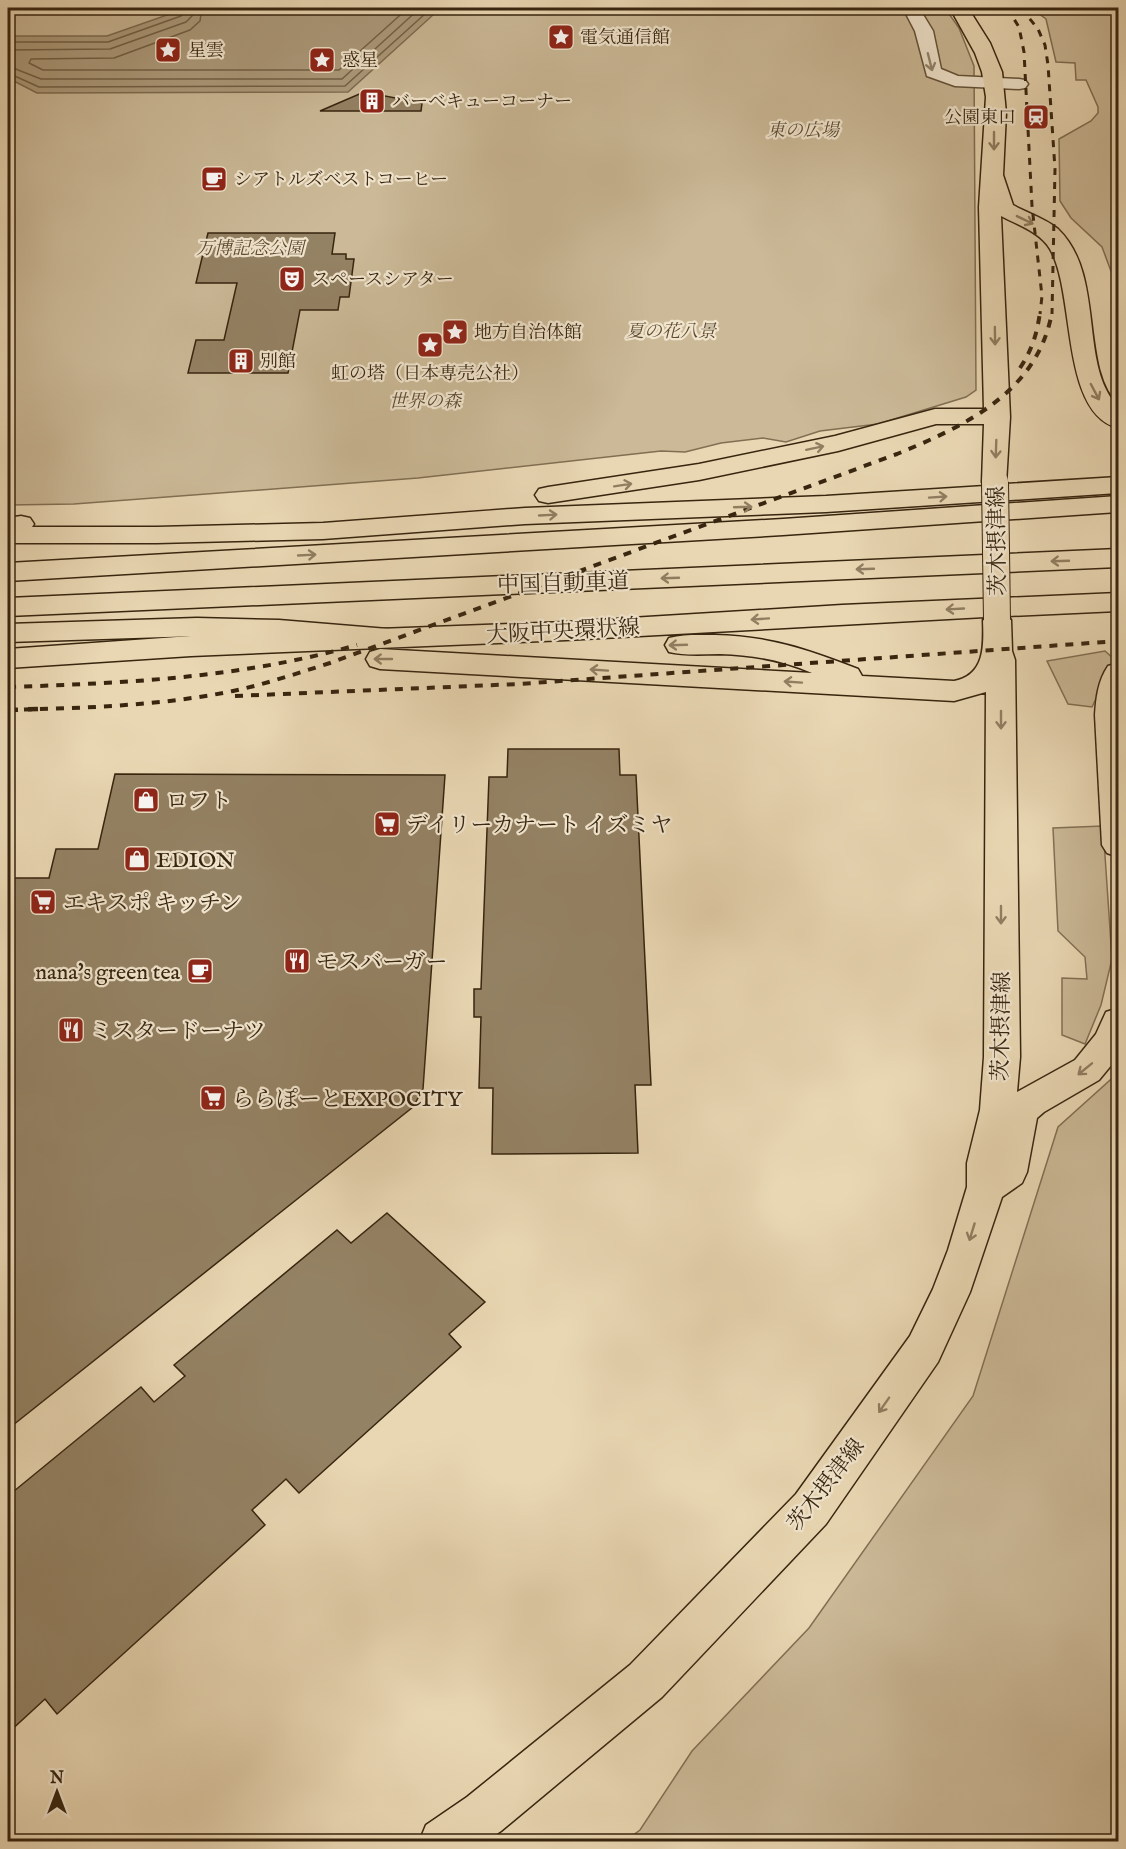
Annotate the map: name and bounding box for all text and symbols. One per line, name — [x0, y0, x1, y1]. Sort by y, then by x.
place icon: 電気通信館 — [546, 22, 576, 52]
place label: 電気通信館 — [580, 27, 670, 50]
place icon: 星雲 — [153, 35, 183, 65]
place label: 星雲 — [188, 40, 224, 63]
place icon: 惑星 — [307, 45, 337, 75]
place label: 惑星 — [342, 50, 378, 73]
one-way arrow — [925, 52, 937, 71]
building icon: バーベキューコーナー — [357, 86, 387, 116]
place label: バーベキューコーナー — [392, 91, 572, 114]
station icon: 公園東口 — [1021, 102, 1051, 132]
place label: 公園東口 — [944, 107, 1016, 130]
park label: 東の広場 — [767, 120, 841, 143]
one-way arrow — [988, 131, 1000, 151]
cafe icon: シアトルズベストコーヒー — [199, 164, 229, 194]
place label: シアトルズベストコーヒー — [234, 169, 448, 192]
one-way arrow — [1016, 215, 1034, 227]
park label: 万博記念公園 — [196, 238, 307, 261]
theatre icon: スペースシアター — [277, 264, 307, 294]
place label: スペースシアター — [312, 269, 454, 292]
place icon: 地方自治体館 — [440, 317, 470, 347]
park label: 夏の花八景 — [626, 321, 718, 344]
place label: 地方自治体館 — [474, 322, 582, 345]
one-way arrow — [990, 325, 1001, 345]
place icon: 虹の塔（日本専売公社） — [415, 330, 445, 360]
building icon: 別館 — [226, 346, 256, 376]
place label: 別館 — [260, 351, 296, 374]
place label: 虹の塔（日本専売公社） — [331, 363, 529, 386]
one-way arrow — [1090, 382, 1101, 400]
park label: 世界の森 — [389, 391, 463, 414]
one-way arrow — [990, 439, 1002, 459]
one-way arrow — [805, 441, 824, 453]
one-way arrow — [613, 479, 633, 490]
street label: 茨木摂津線 — [983, 486, 1013, 596]
one-way arrow — [927, 491, 947, 502]
one-way arrow — [733, 501, 753, 513]
one-way arrow — [538, 509, 558, 520]
one-way arrow — [296, 549, 316, 560]
one-way arrow — [1051, 555, 1071, 567]
one-way arrow — [856, 564, 876, 575]
street label: 中国自動車道 — [497, 568, 630, 600]
one-way arrow — [661, 572, 681, 583]
one-way arrow — [946, 603, 966, 614]
one-way arrow — [751, 613, 771, 624]
street label: 大阪中央環状線 — [485, 614, 641, 650]
one-way arrow — [668, 640, 688, 651]
one-way arrow — [374, 653, 394, 665]
one-way arrow — [589, 665, 609, 676]
one-way arrow — [784, 677, 804, 688]
one-way arrow — [995, 709, 1007, 729]
shop icon: ロフト — [131, 785, 161, 815]
place label: ロフト — [166, 788, 232, 816]
supermarket icon: デイリーカナート イズミヤ — [372, 809, 402, 839]
place label: デイリーカナート イズミヤ — [406, 812, 673, 840]
shop icon: EDION — [122, 844, 152, 874]
place label: EDION — [156, 847, 235, 875]
supermarket icon: エキスポ キッチン — [28, 887, 58, 917]
place label: エキスポ キッチン — [63, 890, 242, 918]
one-way arrow — [995, 904, 1007, 924]
restaurant icon: モスバーガー — [282, 946, 312, 976]
place label: モスバーガー — [316, 949, 448, 977]
cafe icon: nana's green tea — [185, 956, 215, 986]
place label: nana's green tea — [35, 959, 180, 987]
street label: 茨木摂津線 — [987, 971, 1017, 1081]
restaurant icon: ミスタードーナツ — [56, 1015, 86, 1045]
place label: ミスタードーナツ — [90, 1018, 266, 1046]
one-way arrow — [1077, 1062, 1093, 1075]
supermarket icon: ららぽーとEXPOCITY — [198, 1083, 228, 1113]
place label: ららぽーとEXPOCITY — [232, 1086, 463, 1114]
one-way arrow — [966, 1222, 977, 1241]
one-way arrow — [878, 1396, 890, 1412]
street label: 茨木摂津線 — [782, 1433, 871, 1537]
north arrow — [27, 1762, 87, 1822]
text: N — [49, 1769, 64, 1789]

